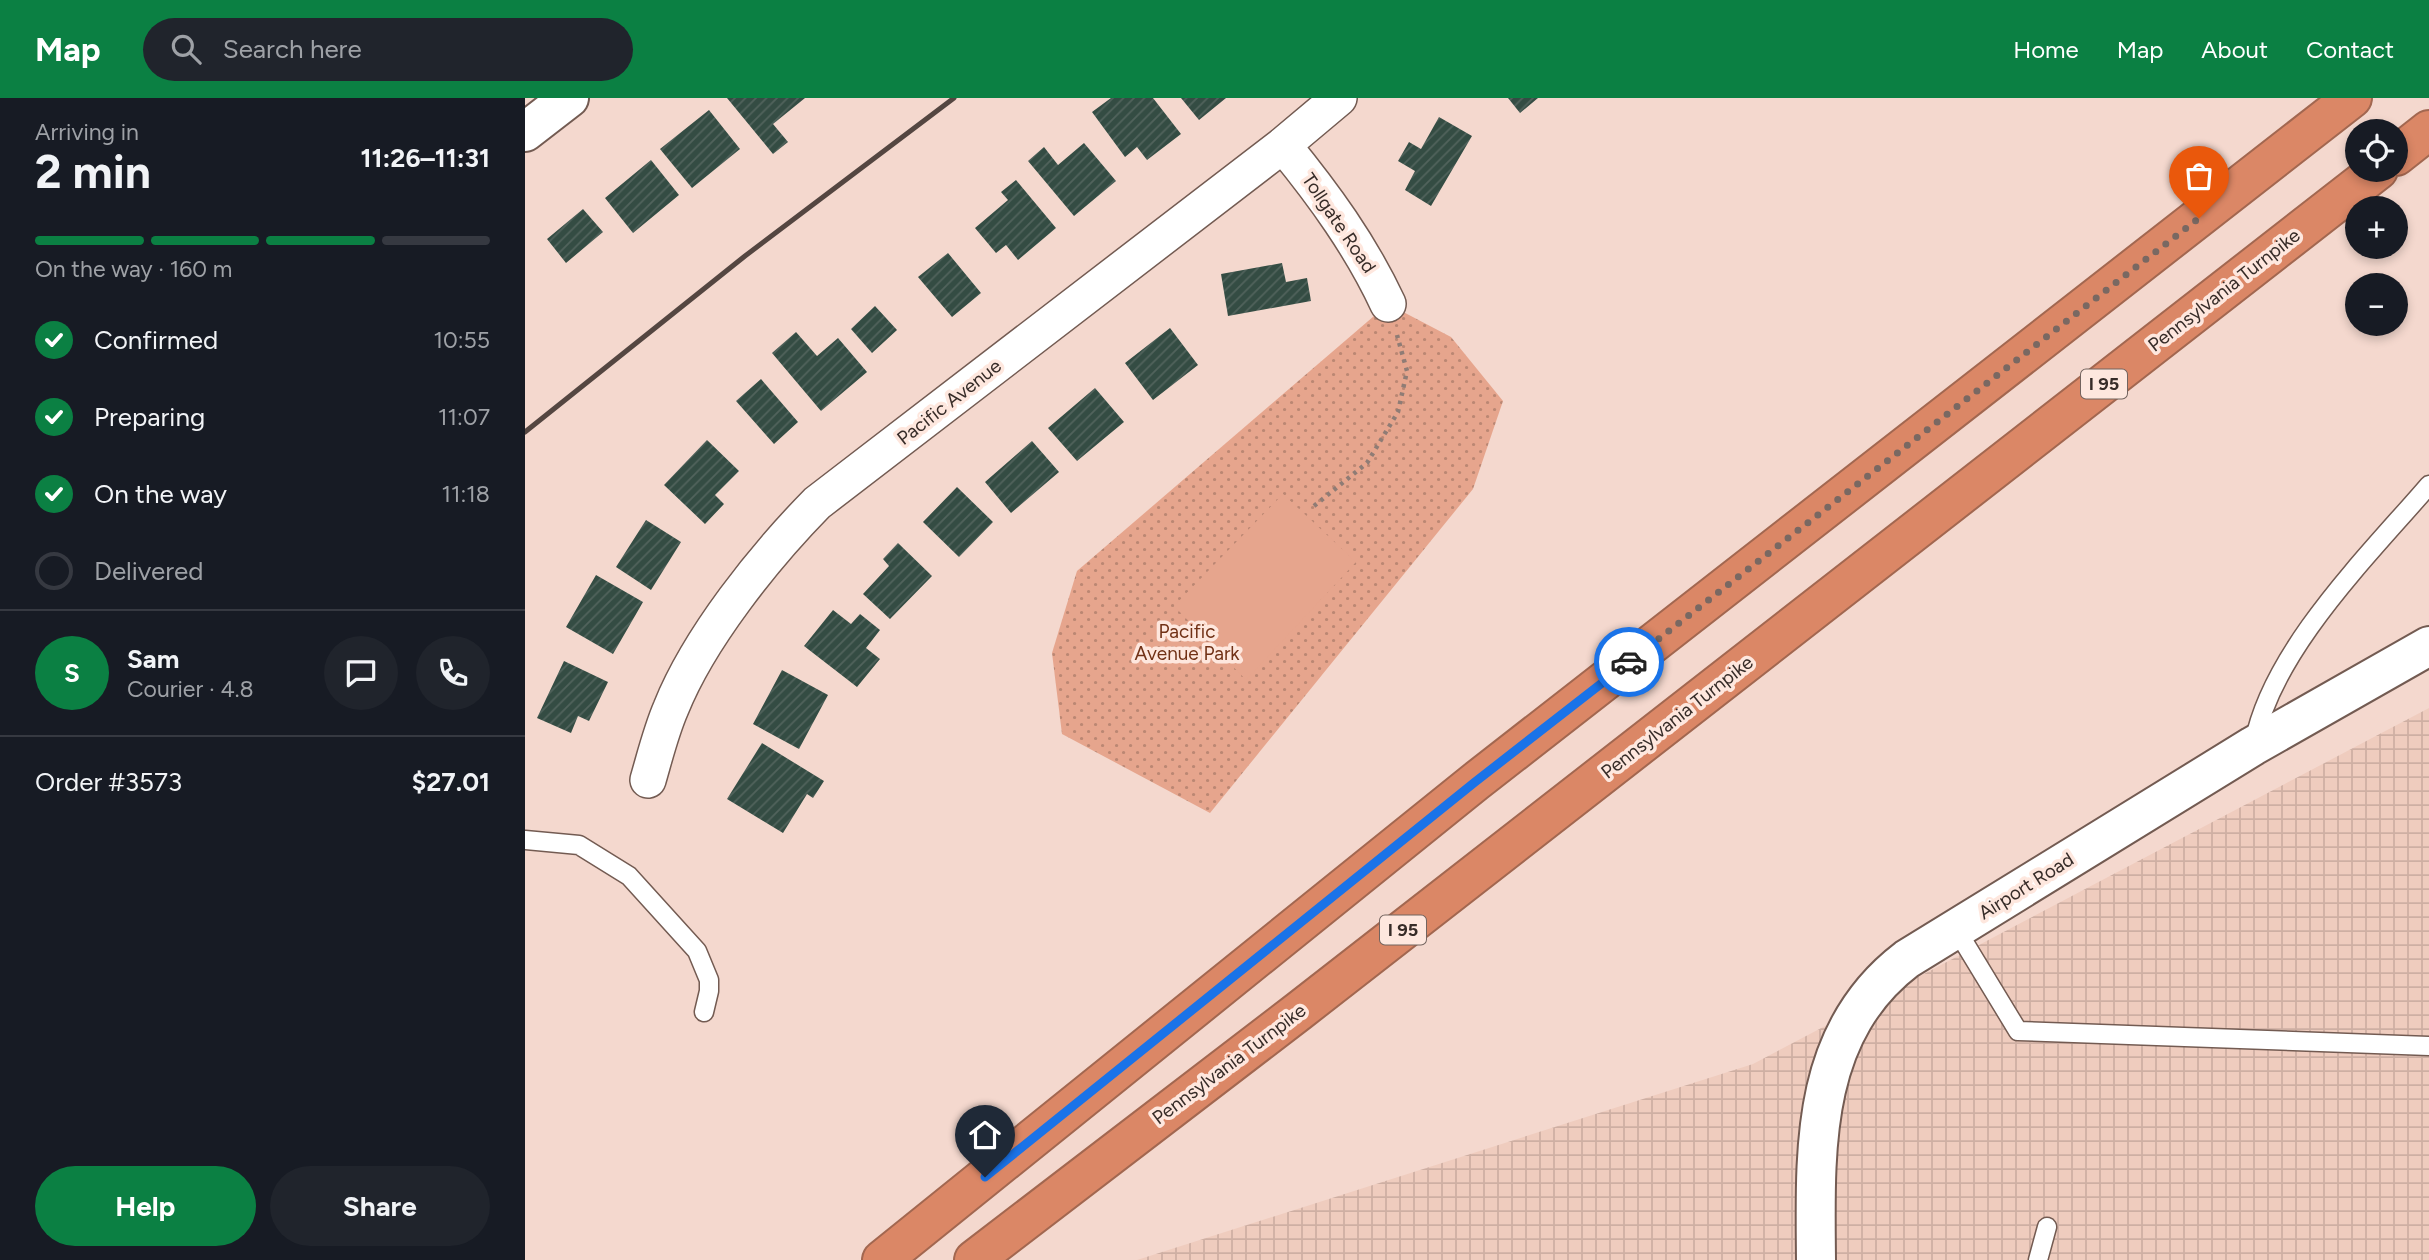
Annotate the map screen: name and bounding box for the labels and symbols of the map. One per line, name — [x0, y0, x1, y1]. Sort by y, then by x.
pin — [2169, 146, 2229, 218]
street label: Tollgate Road — [1297, 169, 1381, 277]
street label: Pennsylvania Turnpike — [2143, 224, 2305, 356]
street label: Pacific Avenue — [892, 354, 1006, 450]
road number: I 95 — [2081, 370, 2127, 398]
park label: Pacific Avenue Park — [1134, 620, 1240, 665]
courier — [1594, 627, 1664, 697]
street label: Pennsylvania Turnpike — [1596, 651, 1758, 783]
street label: Airport Road — [1974, 848, 2078, 924]
road number: I 95 — [1380, 916, 1426, 944]
street label: Pennsylvania Turnpike — [1148, 999, 1310, 1129]
pin — [955, 1105, 1015, 1177]

